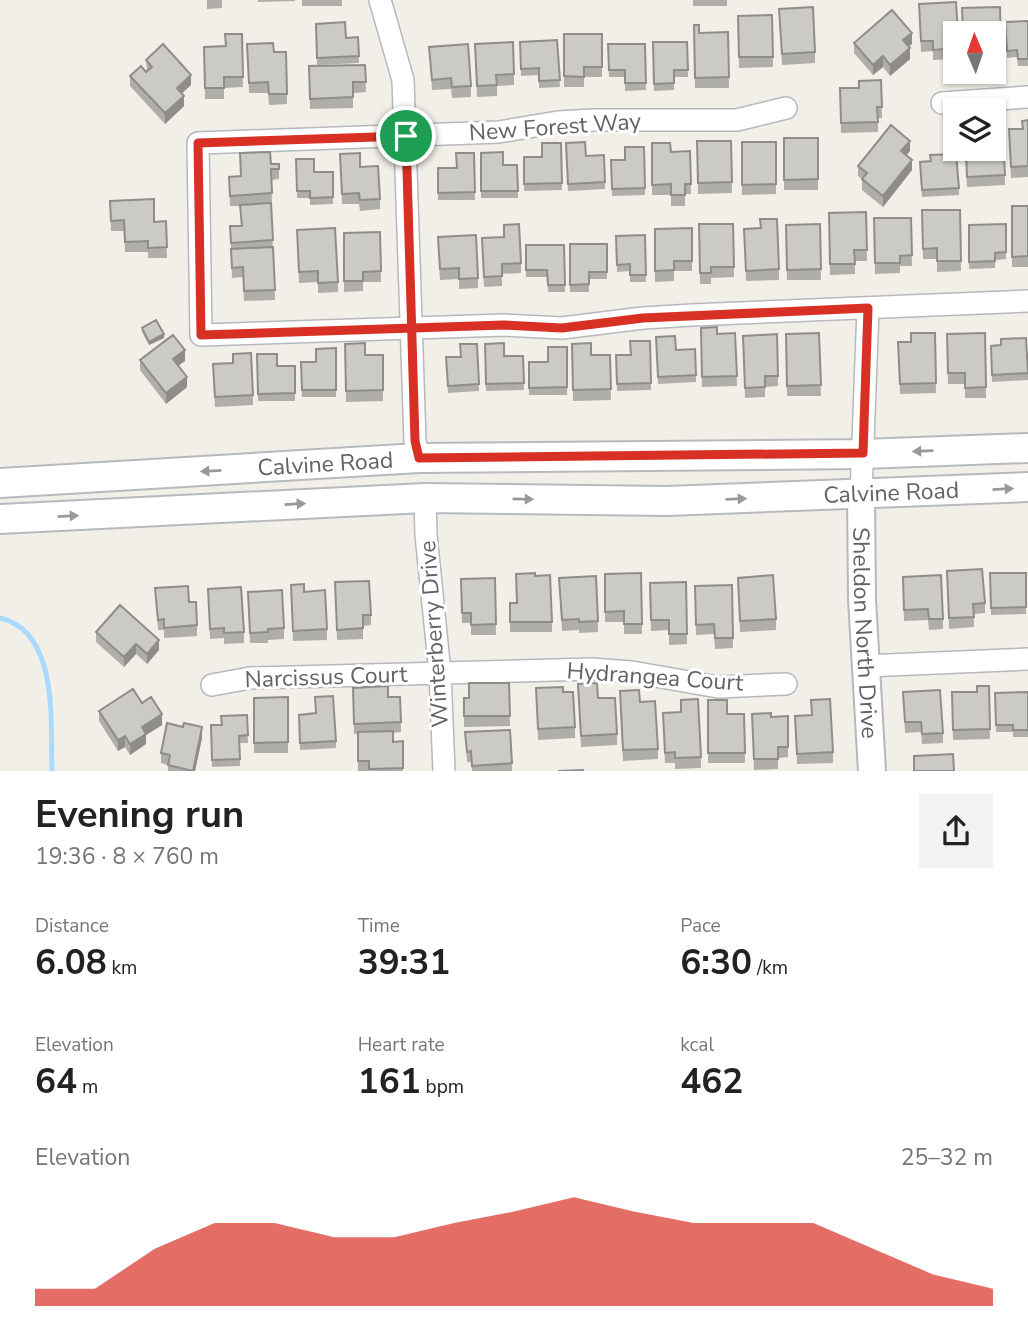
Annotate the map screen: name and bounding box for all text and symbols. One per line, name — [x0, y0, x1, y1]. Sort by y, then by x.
north arrow — [943, 21, 1006, 84]
map controls — [943, 21, 1006, 161]
button: layers — [943, 98, 1006, 161]
pin — [376, 106, 436, 166]
street label: New Forest Way — [468, 106, 642, 148]
icon: arrive — [387, 117, 425, 155]
street label: Calvine Road — [257, 444, 394, 483]
one-way arrow — [912, 446, 934, 457]
one-way arrow — [200, 465, 222, 476]
street label: Calvine Road — [823, 474, 960, 510]
one-way arrow — [992, 483, 1014, 494]
one-way arrow — [512, 493, 534, 505]
one-way arrow — [725, 493, 747, 504]
one-way arrow — [285, 499, 307, 510]
one-way arrow — [57, 510, 79, 521]
street label: Sheldon North Drive — [846, 527, 886, 740]
street label: Winterberry Drive — [412, 540, 456, 728]
street label: Hydrangea Court — [566, 655, 745, 699]
street label: Narcissus Court — [244, 659, 409, 695]
text: Evening run — [35, 789, 244, 840]
button: share — [919, 794, 993, 868]
text: 19:36 · 8 × 760 m — [35, 841, 219, 872]
text: Distance — [35, 913, 109, 939]
text: Time — [358, 913, 400, 939]
text: Pace — [680, 913, 721, 939]
text: 6.08 — [35, 939, 107, 986]
text: 39:31 — [358, 939, 450, 986]
text: 6:30 — [680, 939, 752, 986]
text: km — [107, 955, 137, 981]
text: /km — [752, 955, 788, 981]
text: Elevation — [35, 1032, 114, 1058]
text: Heart rate — [358, 1032, 445, 1058]
text: kcal — [680, 1032, 714, 1058]
text: 64 — [35, 1058, 77, 1105]
text: 161 — [358, 1058, 421, 1105]
text: 462 — [680, 1058, 743, 1105]
text: m — [77, 1074, 98, 1100]
text: bpm — [421, 1074, 464, 1100]
text: Elevation — [35, 1142, 130, 1173]
text: 25–32 m — [901, 1142, 993, 1173]

